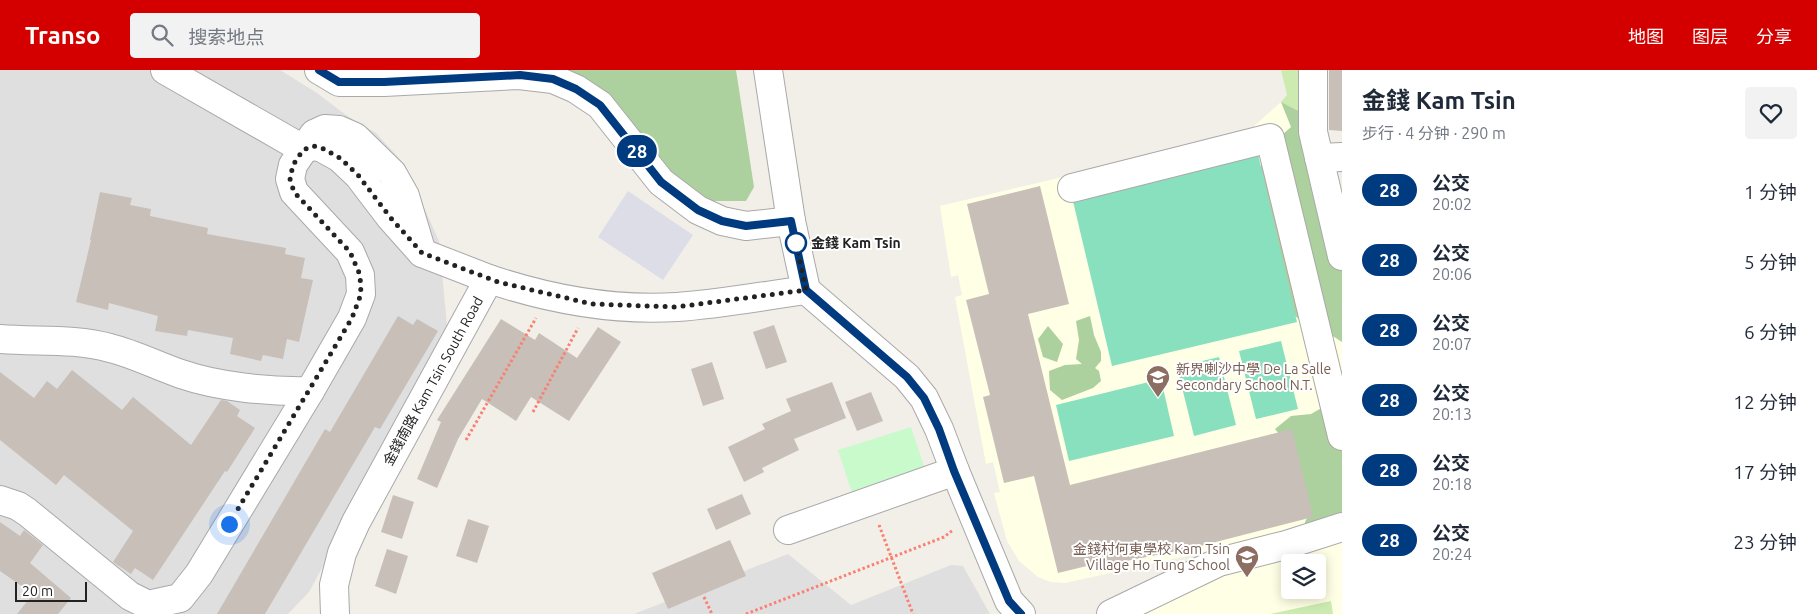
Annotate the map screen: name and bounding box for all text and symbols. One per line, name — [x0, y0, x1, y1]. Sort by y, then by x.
search box — [130, 13, 480, 58]
icon: search — [148, 21, 176, 49]
text: Transo — [25, 22, 100, 49]
text: 搜索地点 — [188, 26, 265, 48]
text: 地图 — [1628, 26, 1664, 46]
text: 图层 — [1692, 26, 1728, 46]
text: 分享 — [1756, 26, 1792, 46]
text: 金錢 Kam Tsin — [1362, 87, 1516, 114]
button: heart — [1745, 87, 1797, 139]
text: 步行 · 4 分钟 · 290 m — [1362, 124, 1506, 142]
line badge: 28 — [614, 135, 660, 167]
text: 28 — [627, 141, 647, 161]
text: 公交 — [1432, 172, 1470, 194]
text: 28 — [1379, 180, 1400, 200]
text: 1 分钟 — [1744, 181, 1797, 203]
text: 20:02 — [1432, 195, 1472, 213]
marker: 金錢 Kam Tsin — [785, 232, 807, 254]
place label: 金錢 Kam Tsin — [811, 235, 901, 251]
text: 公交 — [1432, 242, 1470, 264]
text: 28 — [1379, 250, 1400, 270]
text: 5 分钟 — [1744, 251, 1797, 273]
text: 20:06 — [1432, 265, 1472, 283]
street label: 金錢南路 Kam Tsin South Road — [380, 294, 486, 468]
text: 公交 — [1432, 312, 1470, 334]
text: 28 — [1379, 320, 1400, 340]
text: 6 分钟 — [1744, 321, 1797, 343]
text: 20:07 — [1432, 335, 1472, 353]
place label: 新界喇沙中學 De La Salle Secondary School N.T. — [1176, 361, 1331, 393]
school or university icon: 新界喇沙中學 De La Salle Secondary School N.T. — [1145, 364, 1171, 398]
text: 公交 — [1432, 382, 1470, 404]
text: 28 — [1379, 390, 1400, 410]
text: 12 分钟 — [1733, 391, 1797, 413]
text: 20:13 — [1432, 405, 1472, 423]
text: 公交 — [1432, 452, 1470, 474]
text: 28 — [1379, 460, 1400, 480]
text: 17 分钟 — [1733, 461, 1797, 483]
text: 20:18 — [1432, 475, 1472, 493]
your location — [217, 512, 242, 537]
text: 公交 — [1432, 522, 1470, 544]
text: 28 — [1379, 530, 1400, 550]
text: 23 分钟 — [1733, 531, 1797, 553]
place label: 金錢村何東學校 Kam Tsin Village Ho Tung School — [1073, 541, 1230, 573]
school or university icon: 金錢村何東學校 Kam Tsin Village Ho Tung School — [1234, 544, 1260, 578]
text: 20:24 — [1432, 545, 1472, 563]
map controls — [1281, 554, 1326, 599]
button: layers — [1281, 554, 1326, 599]
scale bar — [15, 579, 88, 602]
text: 20 m — [22, 583, 53, 599]

